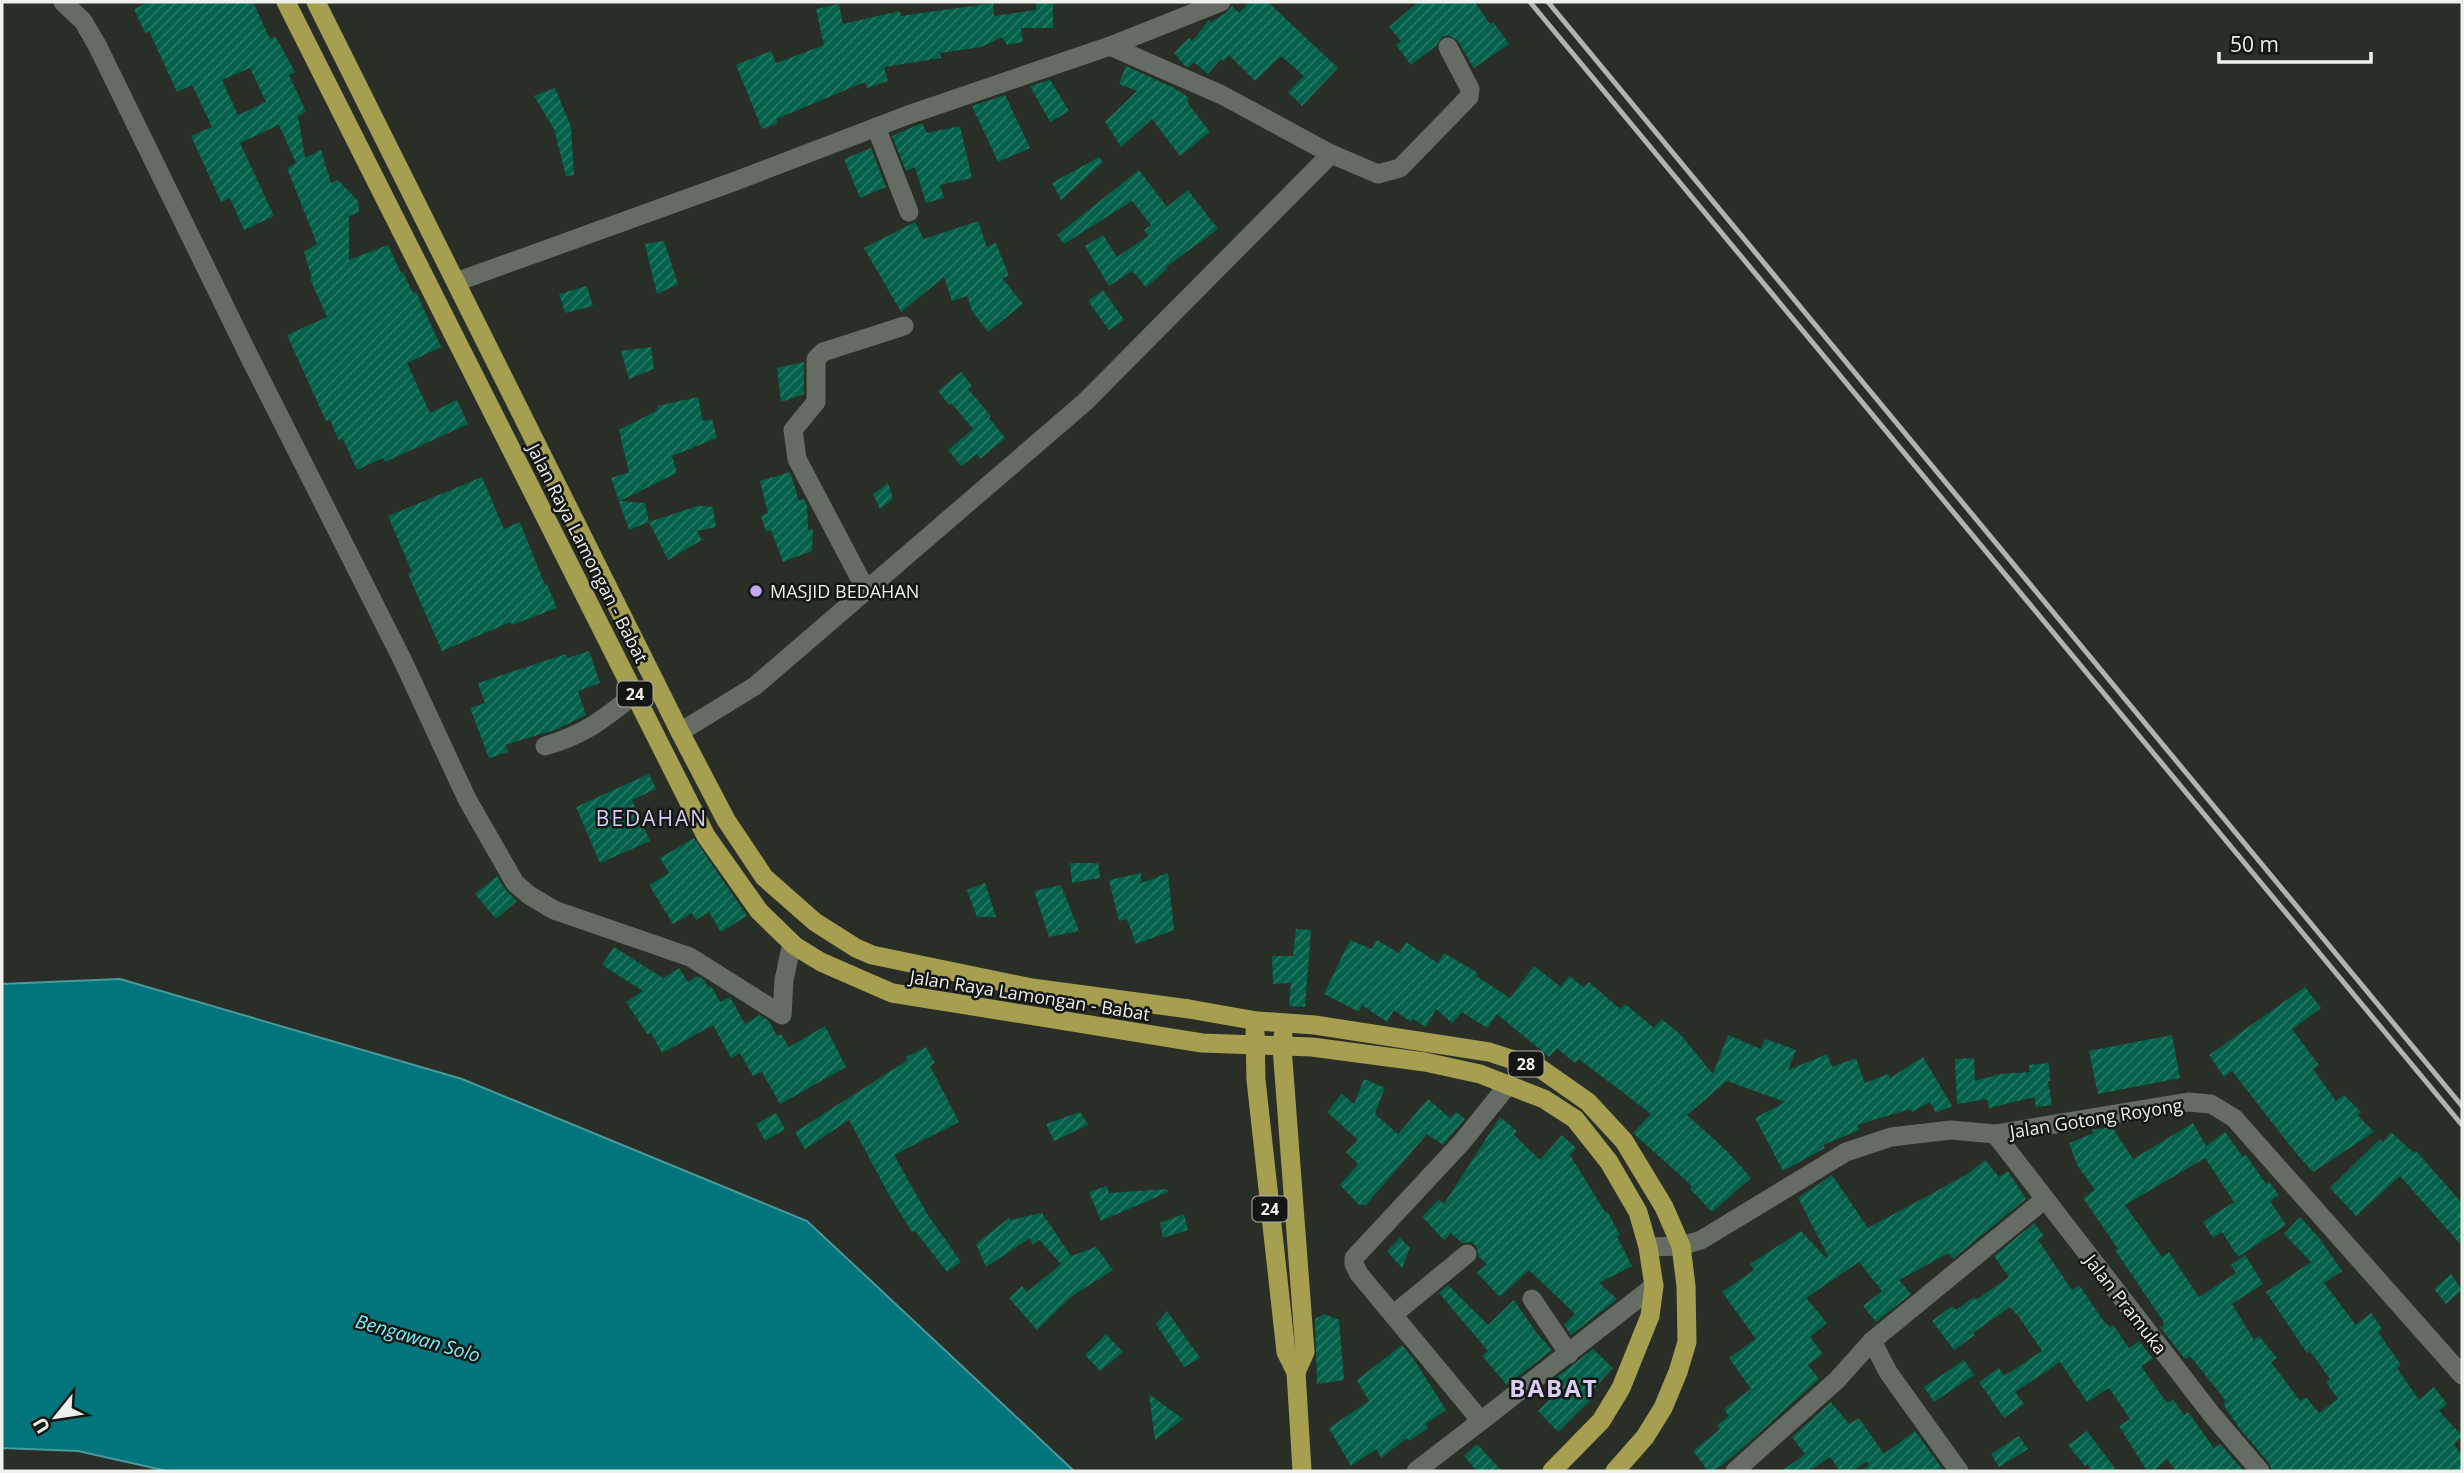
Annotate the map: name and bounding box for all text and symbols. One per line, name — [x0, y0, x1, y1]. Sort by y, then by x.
scale bar — [2219, 21, 2371, 65]
text: 50 m — [2230, 30, 2279, 58]
street label: Jalan Raya Lamongan - Babat — [521, 438, 654, 667]
place label: MASJID BEDAHAN — [770, 579, 919, 603]
marker: MASJID BEDAHAN — [748, 583, 764, 599]
road number: 24 — [618, 681, 652, 706]
district label: BEDAHAN — [596, 804, 708, 832]
street label: Jalan Raya Lamongan - Babat — [906, 964, 1152, 1026]
road number: 28 — [1508, 1052, 1544, 1076]
street label: Jalan Gotong Royong — [2006, 1092, 2184, 1144]
road number: 24 — [1252, 1196, 1288, 1222]
street label: Jalan Pramuka — [2078, 1248, 2173, 1359]
water label: Bengawan Solo — [353, 1308, 483, 1368]
district label: BABAT — [1509, 1371, 1599, 1404]
north arrow — [21, 1382, 91, 1452]
text: U — [26, 1413, 56, 1438]

